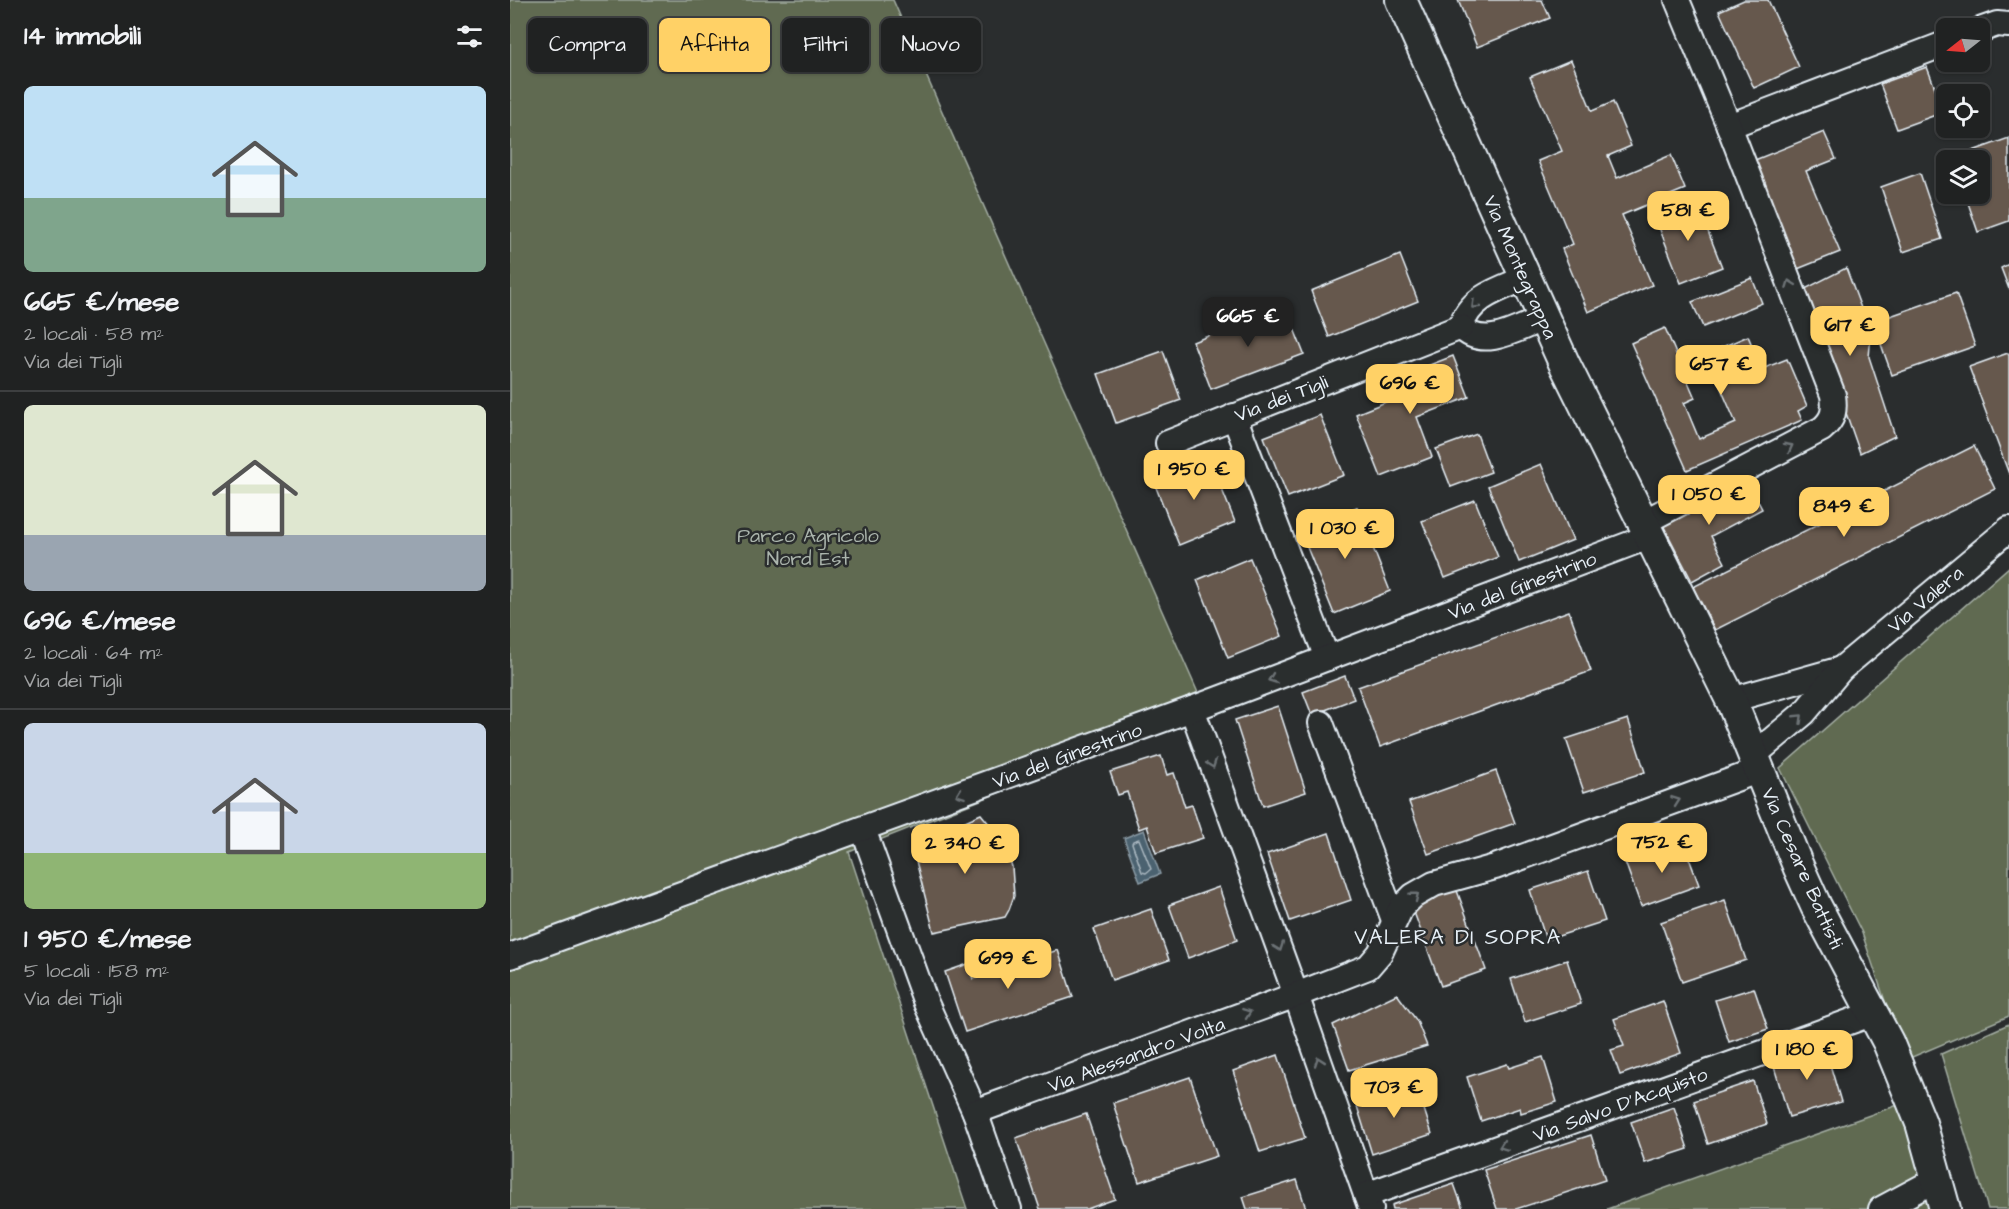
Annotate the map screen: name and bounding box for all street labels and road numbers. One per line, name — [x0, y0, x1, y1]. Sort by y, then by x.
street label: Via Montegrappa — [1475, 191, 1564, 344]
street label: Via dei Tigli — [1231, 368, 1332, 430]
street label: Via del Ginestrino — [1444, 545, 1601, 627]
street label: Via Valera — [1882, 560, 1970, 640]
street label: Via del Ginestrino — [989, 716, 1146, 796]
street label: Via Cesare Battisti — [1754, 783, 1850, 953]
street label: Via Alessandro Volta — [1044, 1010, 1229, 1100]
street label: Via Salvo D'Acquisto — [1529, 1060, 1712, 1150]

